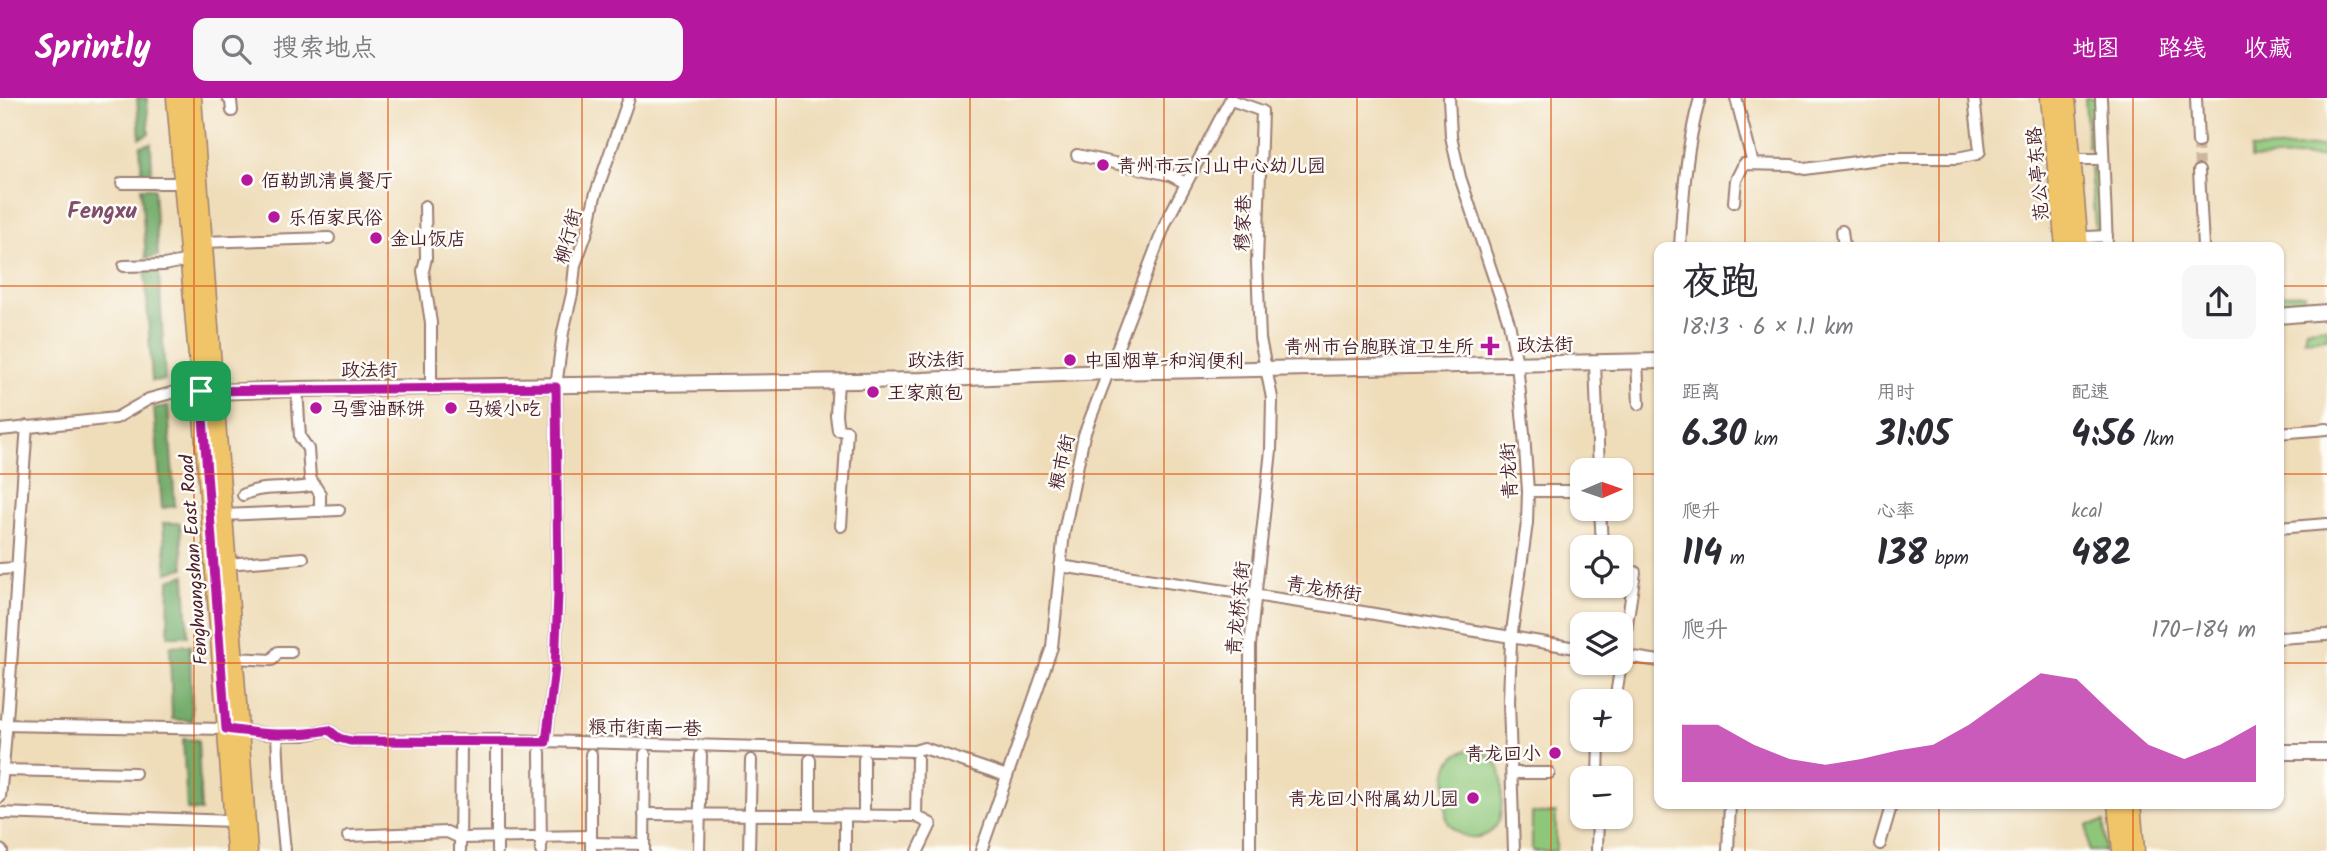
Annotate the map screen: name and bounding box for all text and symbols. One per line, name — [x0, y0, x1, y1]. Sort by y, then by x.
search box — [193, 18, 683, 81]
text: Sprintly — [35, 23, 151, 76]
text: 搜索地点 — [273, 28, 377, 70]
icon: search — [217, 30, 255, 68]
text: 地图 — [2072, 30, 2120, 69]
text: 路线 — [2158, 30, 2206, 69]
text: 收藏 — [2244, 30, 2292, 69]
street label: 范公亭东路 — [2020, 125, 2058, 222]
place label: 青州市云门山中心幼儿园 — [1117, 152, 1326, 182]
marker: 青州市云门山中心幼儿园 — [1095, 157, 1111, 173]
place label: 佰勒凯清真餐厅 — [261, 167, 394, 197]
marker: 佰勒凯清真餐厅 — [239, 172, 255, 188]
district label: Fengxu — [67, 194, 138, 230]
street label: 穆家巷 — [1228, 194, 1260, 252]
place label: 乐佰家民俗 — [288, 204, 383, 234]
street label: 柳行街 — [547, 205, 591, 268]
marker: 乐佰家民俗 — [266, 209, 282, 225]
place label: 金山饭店 — [390, 225, 466, 255]
marker: 金山饭店 — [368, 230, 384, 246]
text: 夜跑 — [1682, 254, 1758, 314]
button: share — [2182, 265, 2256, 339]
text: 18:13 · 6 × 1.1 km — [1682, 310, 1854, 346]
street label: 政法街 — [1516, 331, 1574, 361]
place label: 青州市台胞联谊卫生所 — [1284, 333, 1474, 363]
marker: 青州市台胞联谊卫生所 — [1480, 336, 1500, 356]
street label: 政法街 — [907, 345, 965, 377]
place label: 中国烟草-和润便利 — [1084, 347, 1245, 377]
marker: 中国烟草-和润便利 — [1062, 352, 1078, 368]
street label: 政法街 — [340, 356, 398, 386]
pin — [171, 361, 231, 421]
icon: arrive — [182, 372, 220, 410]
text: 距离 — [1682, 378, 1720, 408]
text: 用时 — [1877, 378, 1915, 408]
text: 配速 — [2071, 378, 2109, 408]
place label: 王家煎包 — [887, 379, 963, 409]
marker: 王家煎包 — [865, 384, 881, 400]
place label: 马雪油酥饼 — [330, 395, 425, 425]
place label: 马媛小吃 — [465, 395, 541, 425]
marker: 马雪油酥饼 — [308, 400, 324, 416]
marker: 马媛小吃 — [443, 400, 459, 416]
text: 6.30 — [1682, 408, 1746, 464]
text: 31:05 — [1877, 408, 1951, 464]
text: 4:56 — [2071, 408, 2136, 464]
text: km — [1746, 425, 1778, 455]
text: /km — [2136, 425, 2174, 455]
street label: 粮市街 — [1042, 431, 1084, 494]
street label: 青龙街 — [1494, 442, 1526, 500]
street label: Fenghuangshan East Road — [173, 453, 217, 666]
north arrow — [1570, 458, 1633, 522]
map controls — [1570, 458, 1633, 829]
text: 爬升 — [1682, 497, 1720, 527]
text: 心率 — [1877, 497, 1915, 527]
text: kcal — [2071, 497, 2102, 527]
text: 114 — [1682, 527, 1722, 583]
text: 138 — [1877, 527, 1927, 583]
text: 482 — [2071, 527, 2131, 583]
button: locate — [1570, 535, 1633, 598]
text: m — [1722, 544, 1745, 574]
text: bpm — [1927, 544, 1969, 574]
street label: 青龙桥东街 — [1219, 559, 1259, 657]
street label: 青龙桥街 — [1284, 569, 1364, 611]
button: layers — [1570, 612, 1633, 675]
text: 爬升 — [1682, 613, 1728, 649]
text: 170–184 m — [2151, 613, 2256, 649]
button: + — [1570, 689, 1633, 752]
street label: 粮市街南一巷 — [588, 713, 702, 745]
place label: 青龙回小 — [1465, 740, 1541, 770]
marker: 青龙回小 — [1547, 745, 1563, 761]
button: − — [1570, 766, 1633, 829]
place label: 青龙回小附属幼儿园 — [1288, 785, 1459, 815]
marker: 青龙回小附属幼儿园 — [1465, 790, 1481, 806]

